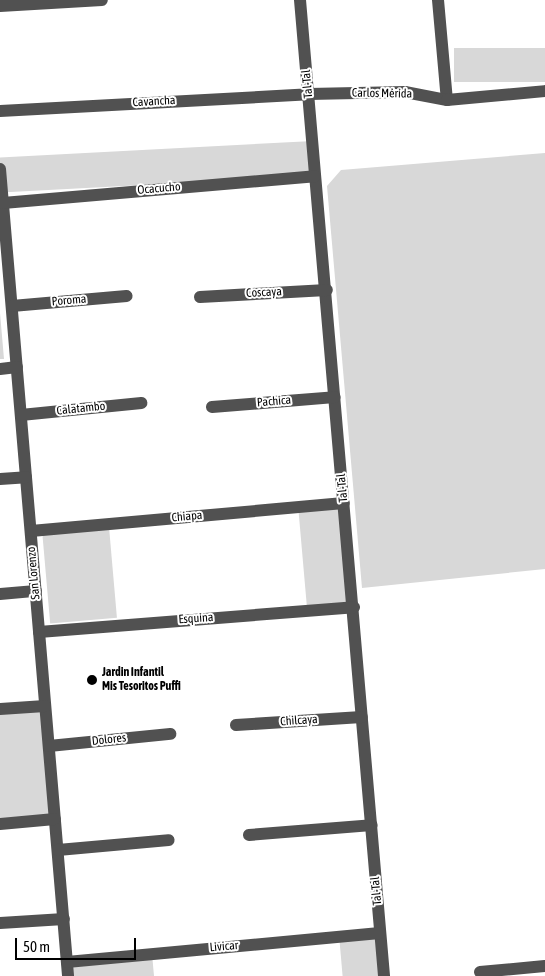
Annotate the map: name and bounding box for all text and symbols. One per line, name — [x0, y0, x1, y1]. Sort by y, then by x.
street label: Tal-Tal — [300, 69, 316, 99]
street label: Carlos Mérida — [352, 86, 412, 102]
street label: Cavancha — [132, 94, 176, 110]
street label: Ocacucho — [137, 180, 181, 198]
street label: Coscaya — [246, 285, 282, 301]
street label: Poroma — [51, 292, 87, 310]
street label: Pachica — [256, 393, 292, 411]
street label: Calatambo — [56, 399, 106, 419]
street label: Tal-Tal — [335, 473, 351, 503]
street label: Chiapa — [171, 508, 203, 526]
street label: San Lorenzo — [25, 546, 43, 600]
street label: Esquina — [178, 611, 214, 627]
place label: Jardin Infantil Mis Tesoritos Puffi — [102, 666, 181, 694]
marker: Jardin Infantil Mis Tesoritos Puffi — [86, 674, 98, 686]
street label: Chilcaya — [280, 713, 318, 729]
street label: Dolores — [91, 731, 127, 749]
street label: Tal-Tal — [369, 876, 385, 906]
scale bar — [18, 928, 139, 960]
text: 50 m — [23, 938, 50, 955]
street label: Livicar — [209, 939, 239, 955]

